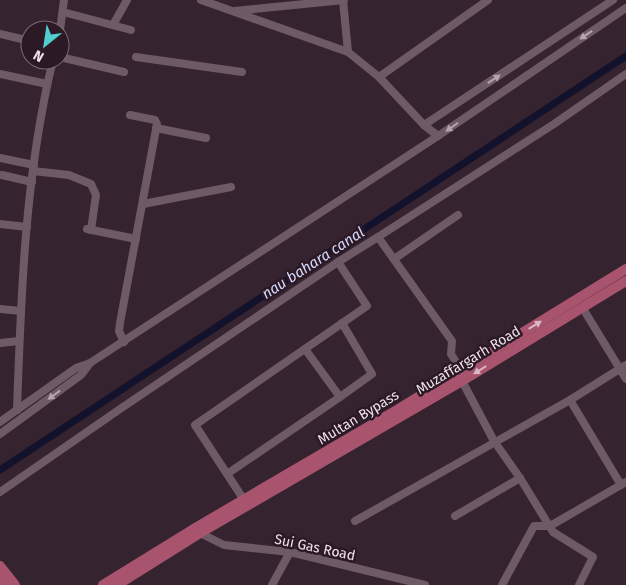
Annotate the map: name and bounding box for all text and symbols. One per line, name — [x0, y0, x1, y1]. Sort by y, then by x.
north arrow — [20, 20, 70, 70]
one-way arrow — [579, 30, 593, 40]
text: N — [30, 46, 47, 66]
one-way arrow — [487, 74, 501, 84]
one-way arrow — [445, 122, 458, 132]
water label: nau bahara canal — [258, 223, 368, 303]
one-way arrow — [528, 321, 541, 330]
street label: Muzaffargarh Road — [413, 323, 524, 398]
one-way arrow — [473, 365, 486, 375]
street label: Multan Bypass — [315, 386, 402, 448]
one-way arrow — [47, 390, 61, 400]
street label: Sui Gas Road — [273, 531, 357, 564]

